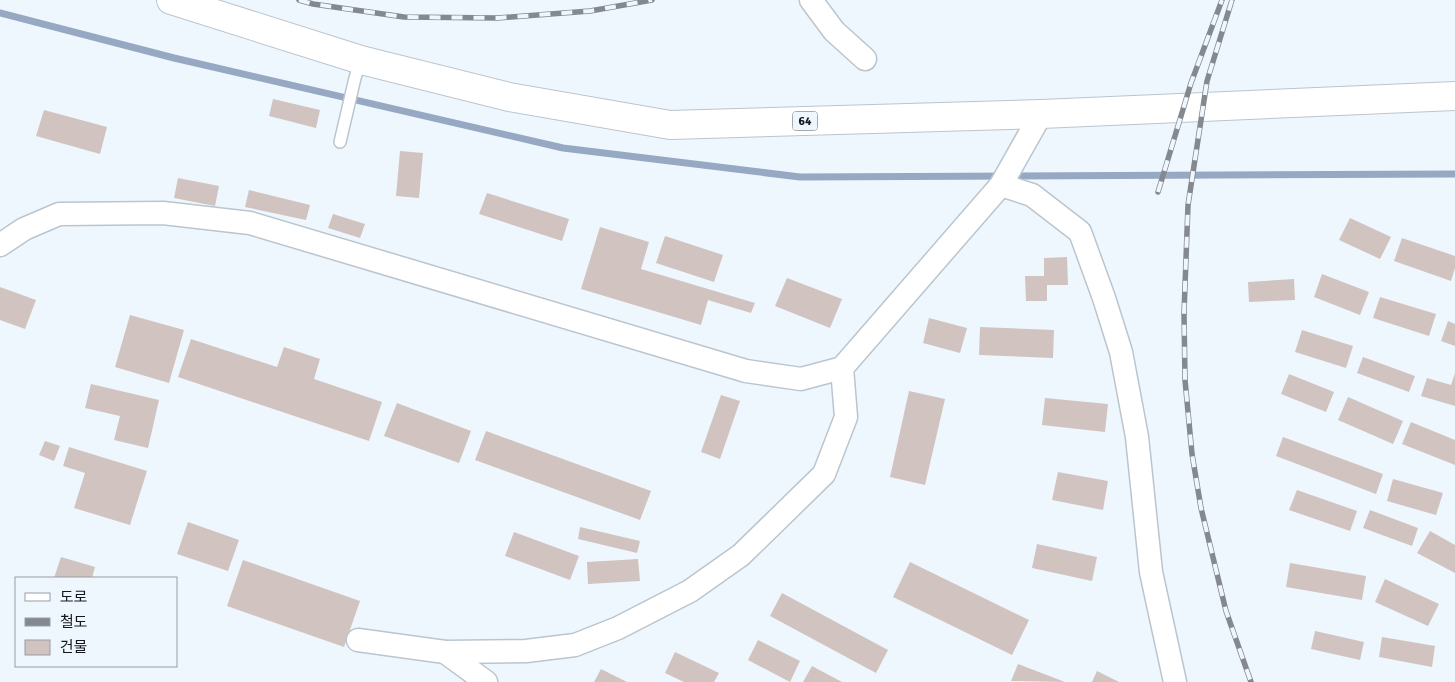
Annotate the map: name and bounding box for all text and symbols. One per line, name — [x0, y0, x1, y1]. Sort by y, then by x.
road number: 64 — [792, 112, 818, 130]
legend — [15, 577, 178, 667]
text: 도로 — [60, 588, 88, 606]
text: 철도 — [60, 613, 88, 631]
text: 건물 — [60, 638, 88, 656]

